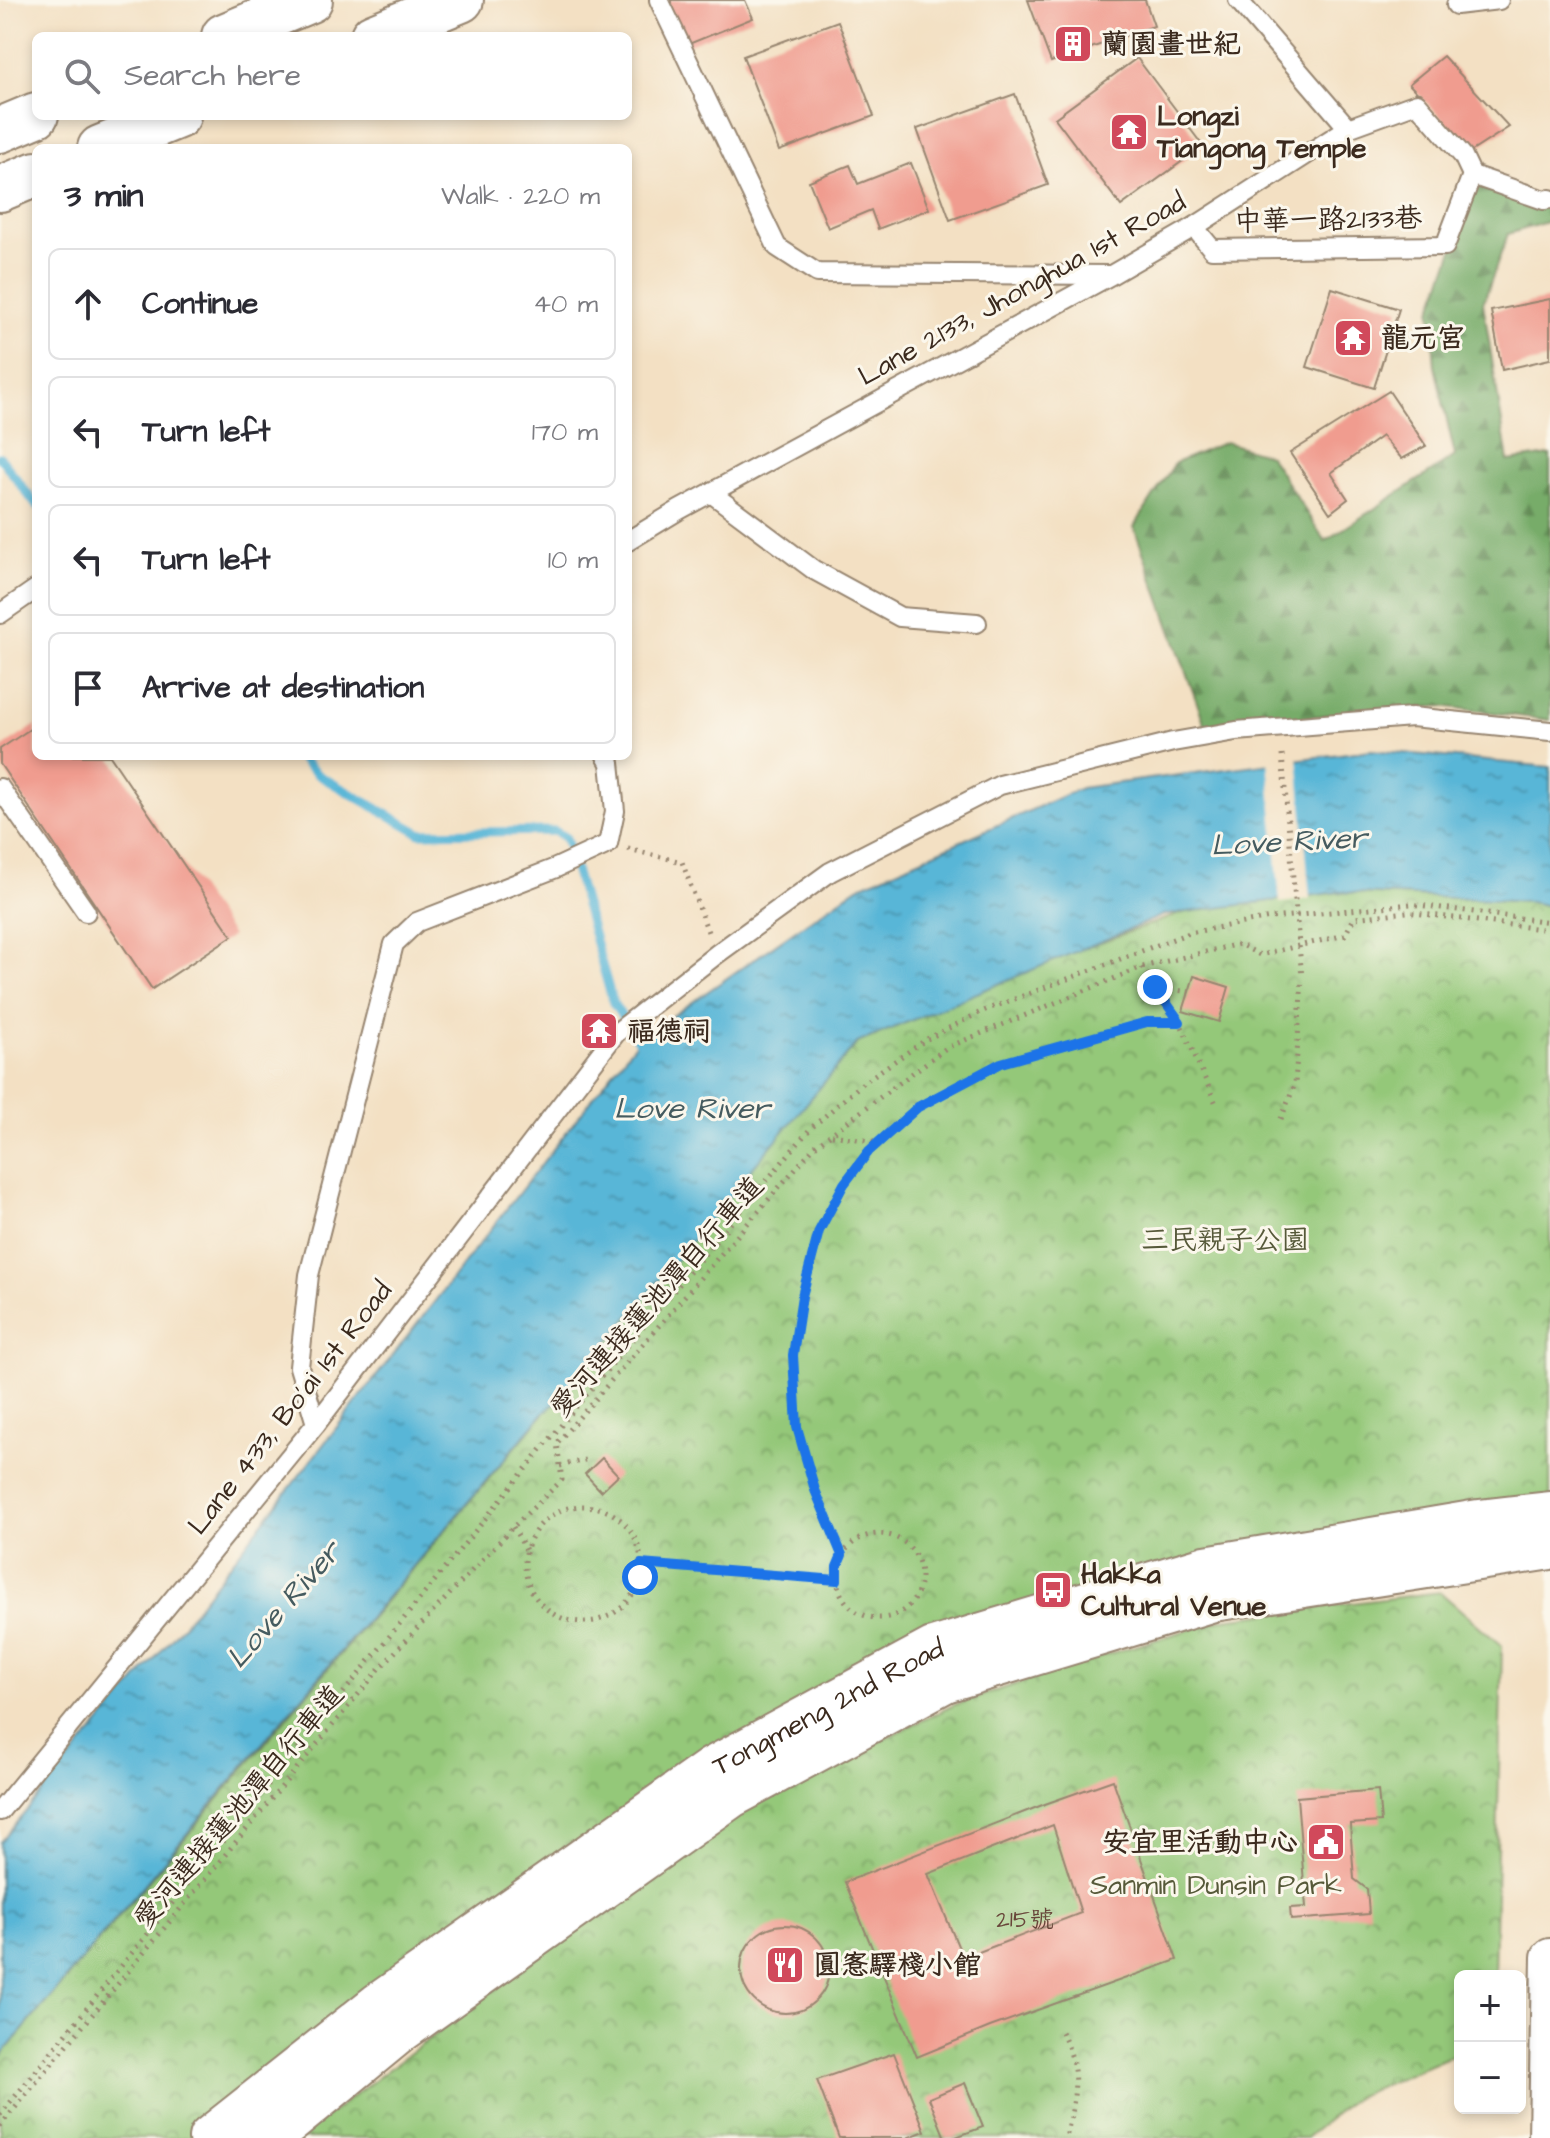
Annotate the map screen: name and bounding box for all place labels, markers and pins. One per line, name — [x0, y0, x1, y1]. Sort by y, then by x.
building icon: 蘭園畫世紀 — [1052, 23, 1094, 65]
place label: 蘭園畫世紀 — [1101, 25, 1241, 64]
place label: Longzi Tiangong Temple — [1156, 97, 1366, 170]
temple icon: Longzi Tiangong Temple — [1108, 111, 1150, 153]
temple icon: 龍元宮 — [1332, 317, 1374, 359]
place label: 龍元宮 — [1381, 319, 1465, 358]
temple icon: 福德祠 — [578, 1010, 620, 1052]
place label: 福德祠 — [627, 1012, 711, 1051]
place label: Hakka Cultural Venue — [1081, 1555, 1266, 1626]
bus stop icon: Hakka Cultural Venue — [1032, 1569, 1074, 1611]
public building icon: 安宜里活動中心 — [1305, 1821, 1347, 1863]
place label: 安宜里活動中心 — [1102, 1823, 1298, 1862]
restaurant icon: 圓愙驛棧小館 — [764, 1944, 806, 1986]
place label: 圓愙驛棧小館 — [813, 1946, 981, 1985]

